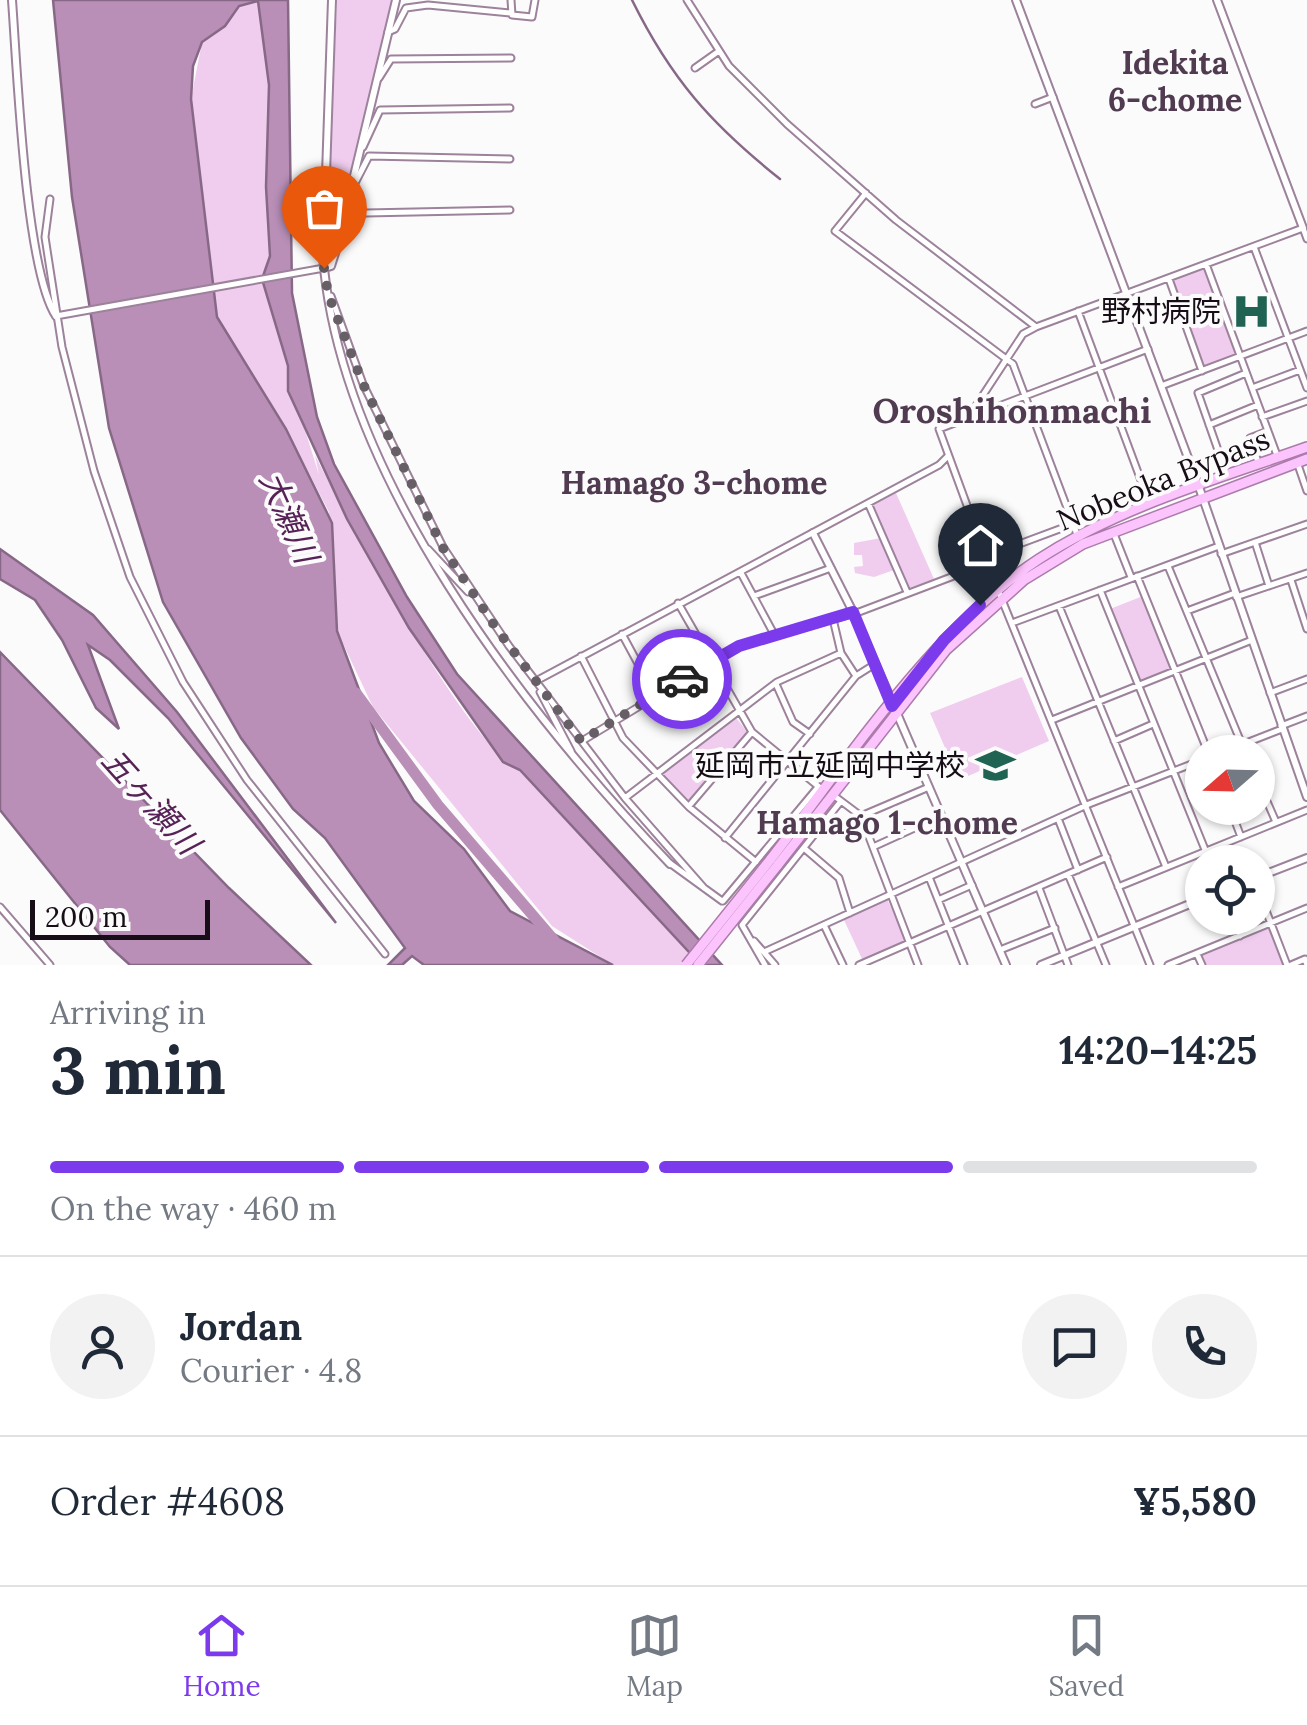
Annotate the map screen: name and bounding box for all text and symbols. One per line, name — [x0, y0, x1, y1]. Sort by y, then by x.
district label: Idekita 6-chome — [1108, 42, 1242, 120]
pin — [282, 166, 367, 269]
icon: bag — [297, 181, 352, 236]
hospital icon: 野村病院 — [1230, 290, 1272, 332]
place label: 野村病院 — [1101, 292, 1221, 330]
district label: Oroshihonmachi — [872, 388, 1152, 433]
street label: Nobeoka Bypass — [1051, 419, 1275, 540]
district label: Hamago 3-chome — [561, 462, 827, 503]
water label: 大瀬川 — [251, 465, 328, 572]
pin — [938, 503, 1023, 606]
icon: home — [953, 518, 1008, 573]
courier — [632, 629, 732, 729]
icon: car — [655, 652, 710, 707]
north arrow — [1185, 735, 1275, 825]
map controls — [1185, 735, 1275, 935]
water label: 五ヶ瀬川 — [93, 740, 211, 865]
school or university icon: 延岡市立延岡中学校 — [974, 744, 1016, 786]
place label: 延岡市立延岡中学校 — [695, 746, 965, 784]
district label: Hamago 1-chome — [756, 802, 1018, 843]
button: locate — [1185, 845, 1275, 935]
scale bar — [30, 895, 210, 940]
text: 200 m — [45, 899, 127, 935]
text: Arriving in — [50, 992, 206, 1033]
text: 14:20–14:25 — [1059, 1026, 1257, 1074]
text: 3 min — [50, 1029, 226, 1112]
text: On the way · 460 m — [50, 1188, 337, 1229]
button: person — [50, 1294, 155, 1399]
button: chat — [1022, 1294, 1127, 1399]
button: phone — [1152, 1294, 1257, 1399]
text: Jordan — [180, 1302, 302, 1350]
text: Courier · 4.8 — [180, 1350, 362, 1391]
text: Order #4608 — [50, 1477, 285, 1525]
text: ¥5,580 — [1133, 1477, 1257, 1525]
tab: Home — [183, 1608, 261, 1704]
tab: Map — [626, 1608, 683, 1704]
tab: Saved — [1048, 1608, 1124, 1704]

